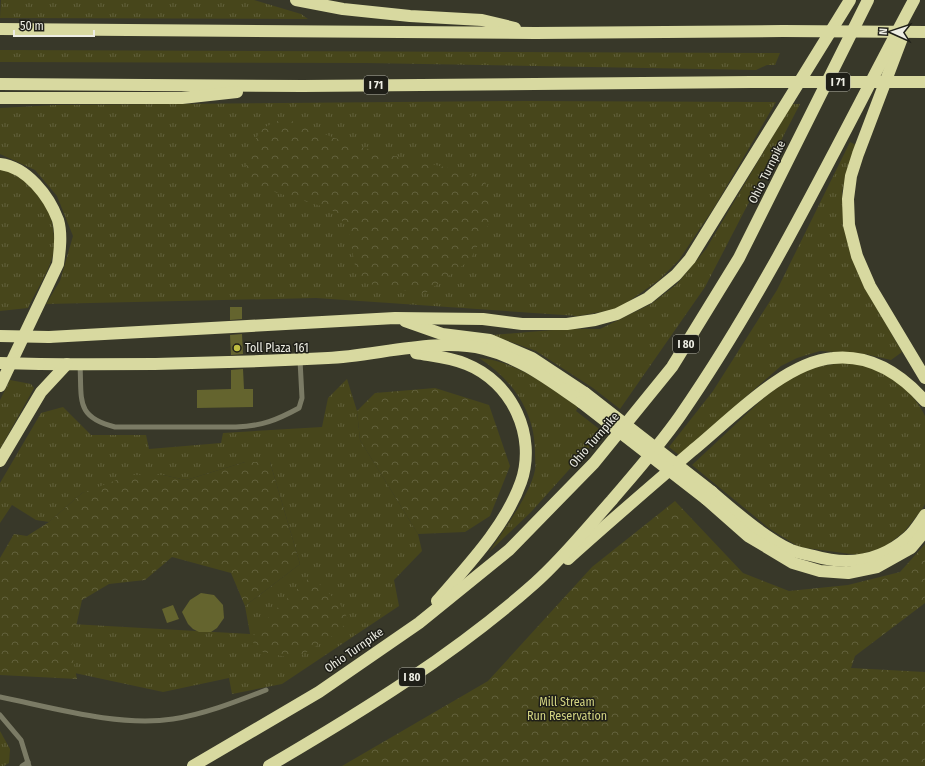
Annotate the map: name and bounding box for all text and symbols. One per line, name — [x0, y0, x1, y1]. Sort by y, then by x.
scale bar — [14, 12, 94, 38]
north arrow — [873, 12, 913, 52]
text: 50 m — [20, 19, 44, 33]
text: N — [877, 28, 890, 35]
road number: I 71 — [826, 73, 850, 91]
road number: I 71 — [364, 76, 388, 94]
street label: Ohio Turnpike — [746, 138, 788, 206]
road number: I 80 — [673, 335, 699, 353]
place label: Toll Plaza 161 — [245, 341, 309, 355]
marker: Toll Plaza 161 — [232, 343, 242, 353]
street label: Ohio Turnpike — [566, 409, 622, 471]
street label: Ohio Turnpike — [322, 625, 386, 675]
road number: I 80 — [399, 668, 425, 686]
park label: Mill Stream Run Reservation — [527, 695, 607, 723]

